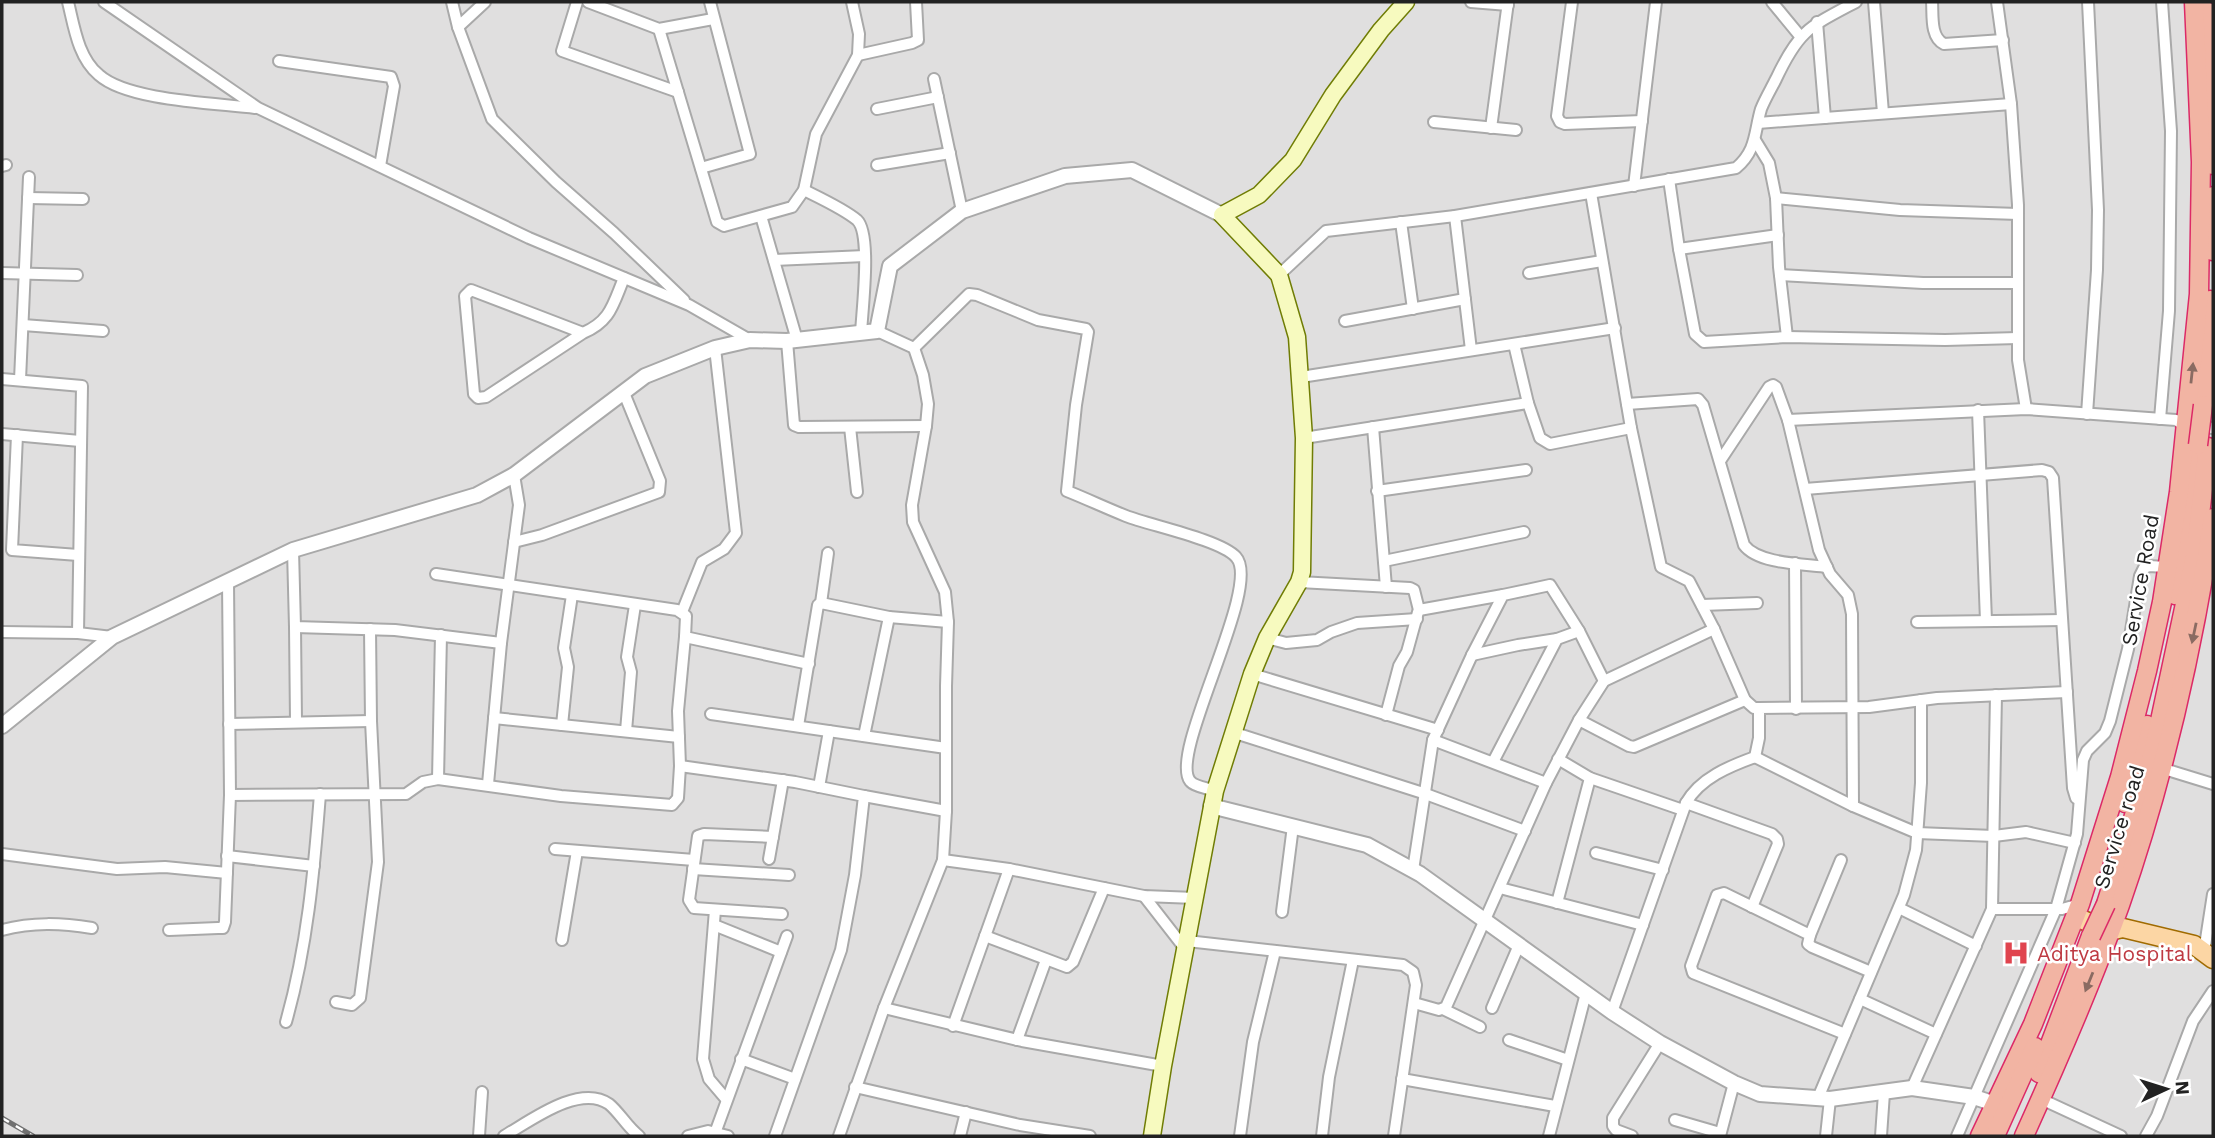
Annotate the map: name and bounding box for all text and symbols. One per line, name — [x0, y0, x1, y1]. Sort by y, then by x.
one-way arrow — [2186, 361, 2197, 383]
street label: Service Road — [2116, 512, 2164, 648]
one-way arrow — [2188, 622, 2199, 644]
street label: Service road — [2088, 762, 2150, 892]
hospital icon: Aditya Hospital — [2001, 938, 2031, 968]
place label: Aditya Hospital — [2037, 941, 2193, 966]
one-way arrow — [2084, 971, 2095, 992]
north arrow — [2131, 1054, 2201, 1124]
text: N — [2170, 1080, 2194, 1096]

